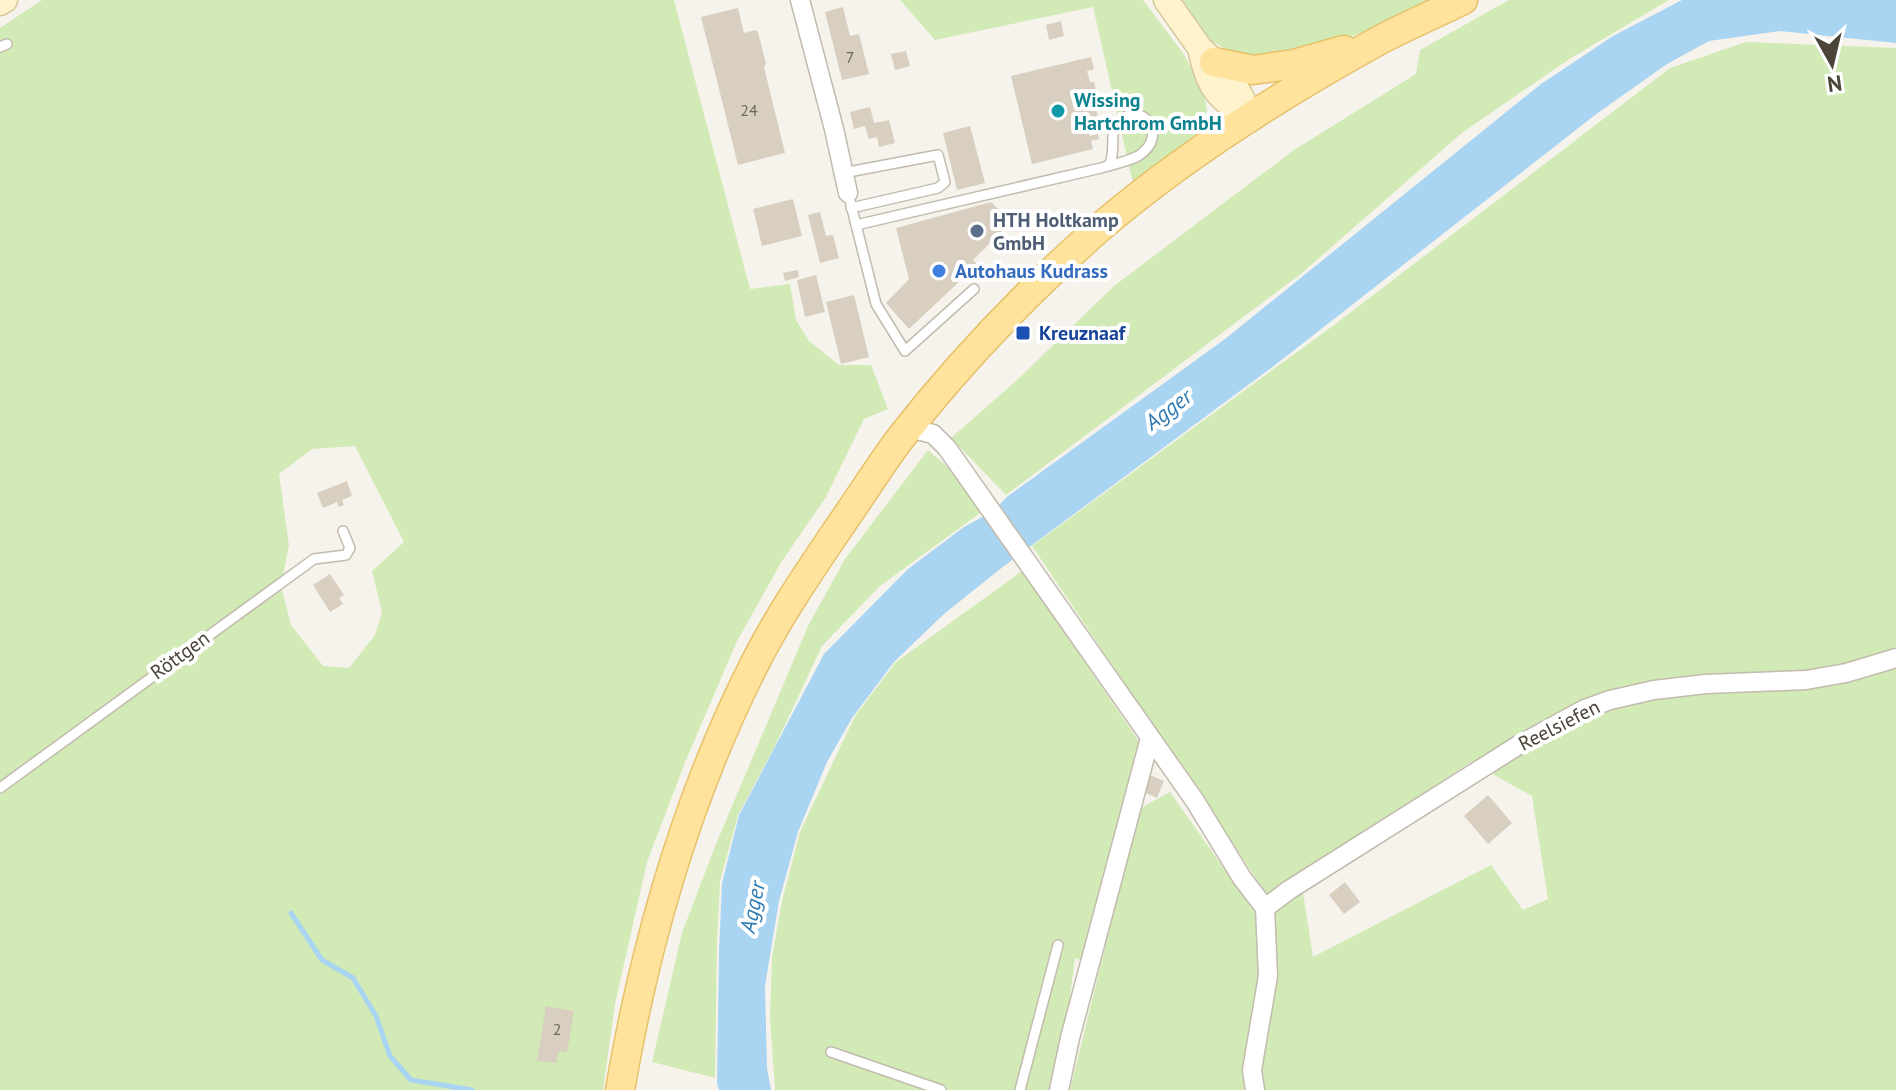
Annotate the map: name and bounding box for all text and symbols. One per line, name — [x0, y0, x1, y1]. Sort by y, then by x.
north arrow — [1792, 24, 1872, 104]
house number: 7 — [846, 47, 854, 67]
text: N — [1826, 69, 1844, 99]
place label: Wissing Hartchrom GmbH — [1074, 87, 1222, 136]
house number: 24 — [740, 100, 758, 120]
marker: Wissing Hartchrom GmbH — [1049, 102, 1067, 120]
place label: HTH Holtkamp GmbH — [993, 207, 1119, 256]
marker: HTH Holtkamp GmbH — [968, 222, 986, 240]
place label: Autohaus Kudrass — [955, 258, 1108, 284]
marker: Autohaus Kudrass — [930, 262, 948, 280]
place label: Kreuznaaf — [1039, 320, 1127, 346]
marker: Kreuznaaf — [1014, 324, 1032, 342]
water label: Agger — [1138, 381, 1199, 436]
street label: Röttgen — [145, 625, 215, 685]
street label: Reelsiefen — [1514, 693, 1604, 757]
water label: Agger — [733, 877, 771, 936]
house number: 2 — [553, 1019, 561, 1039]

